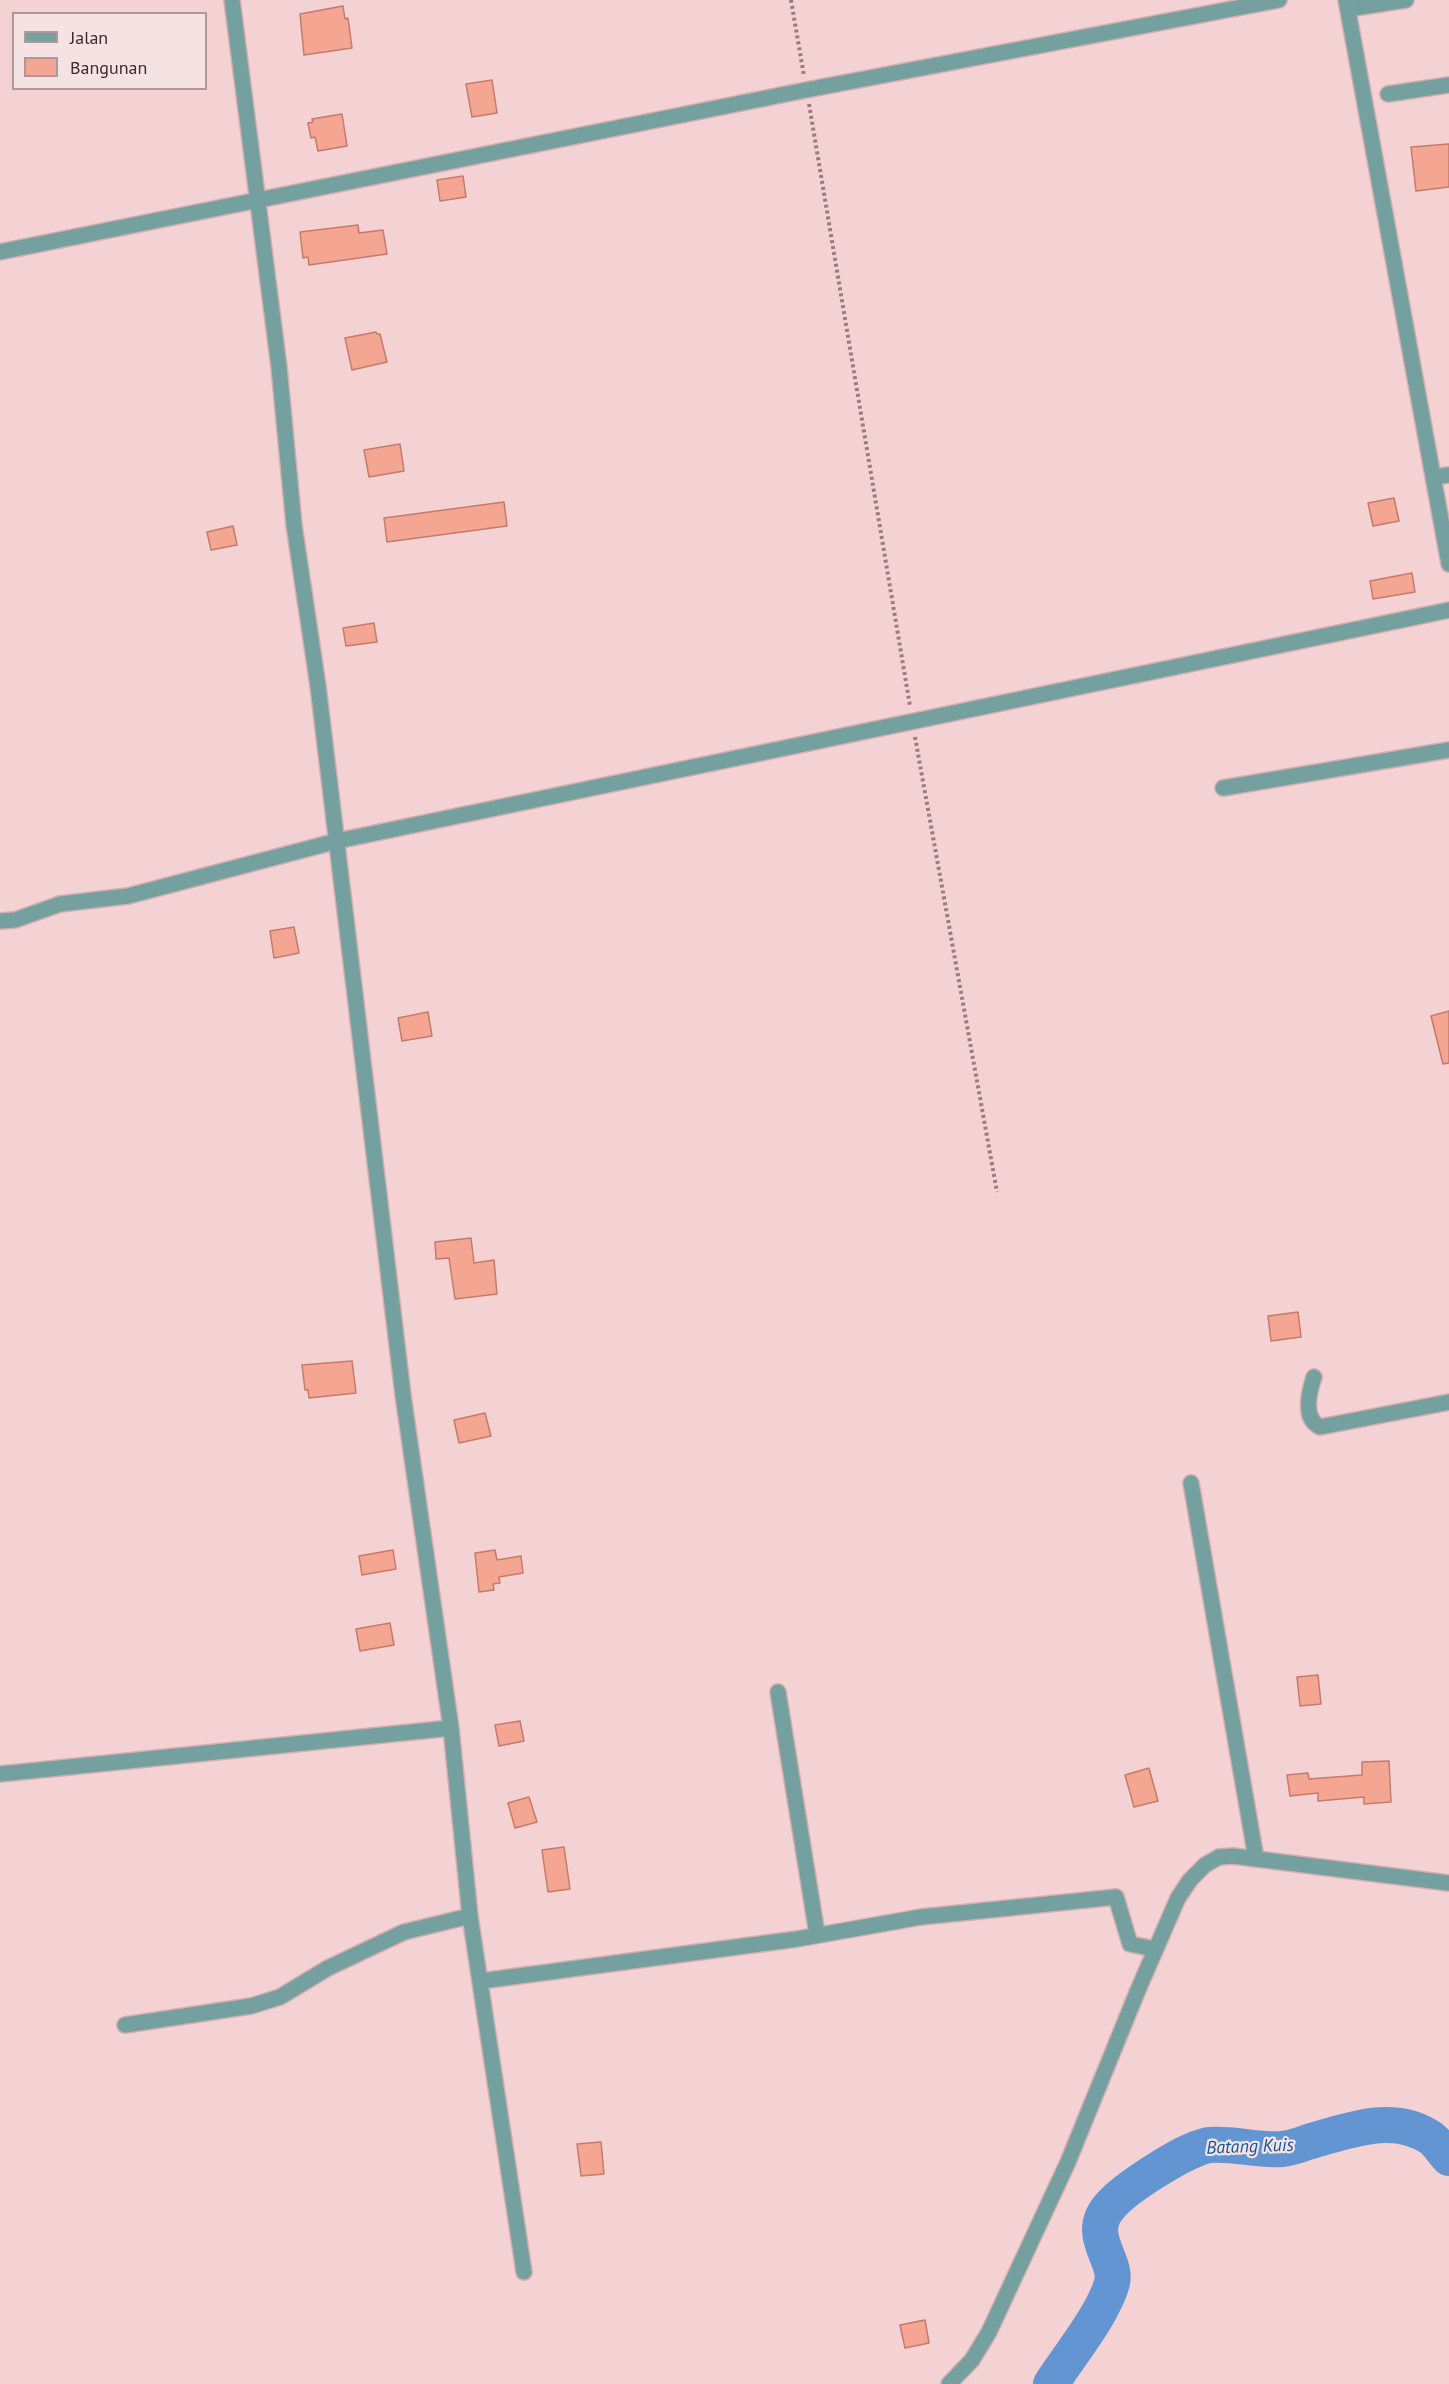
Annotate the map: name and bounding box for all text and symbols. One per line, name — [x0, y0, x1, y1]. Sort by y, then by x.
legend — [12, 12, 207, 90]
text: Jalan — [70, 26, 108, 49]
text: Bangunan — [70, 56, 147, 79]
water label: Batang Kuis — [1206, 2135, 1294, 2159]

